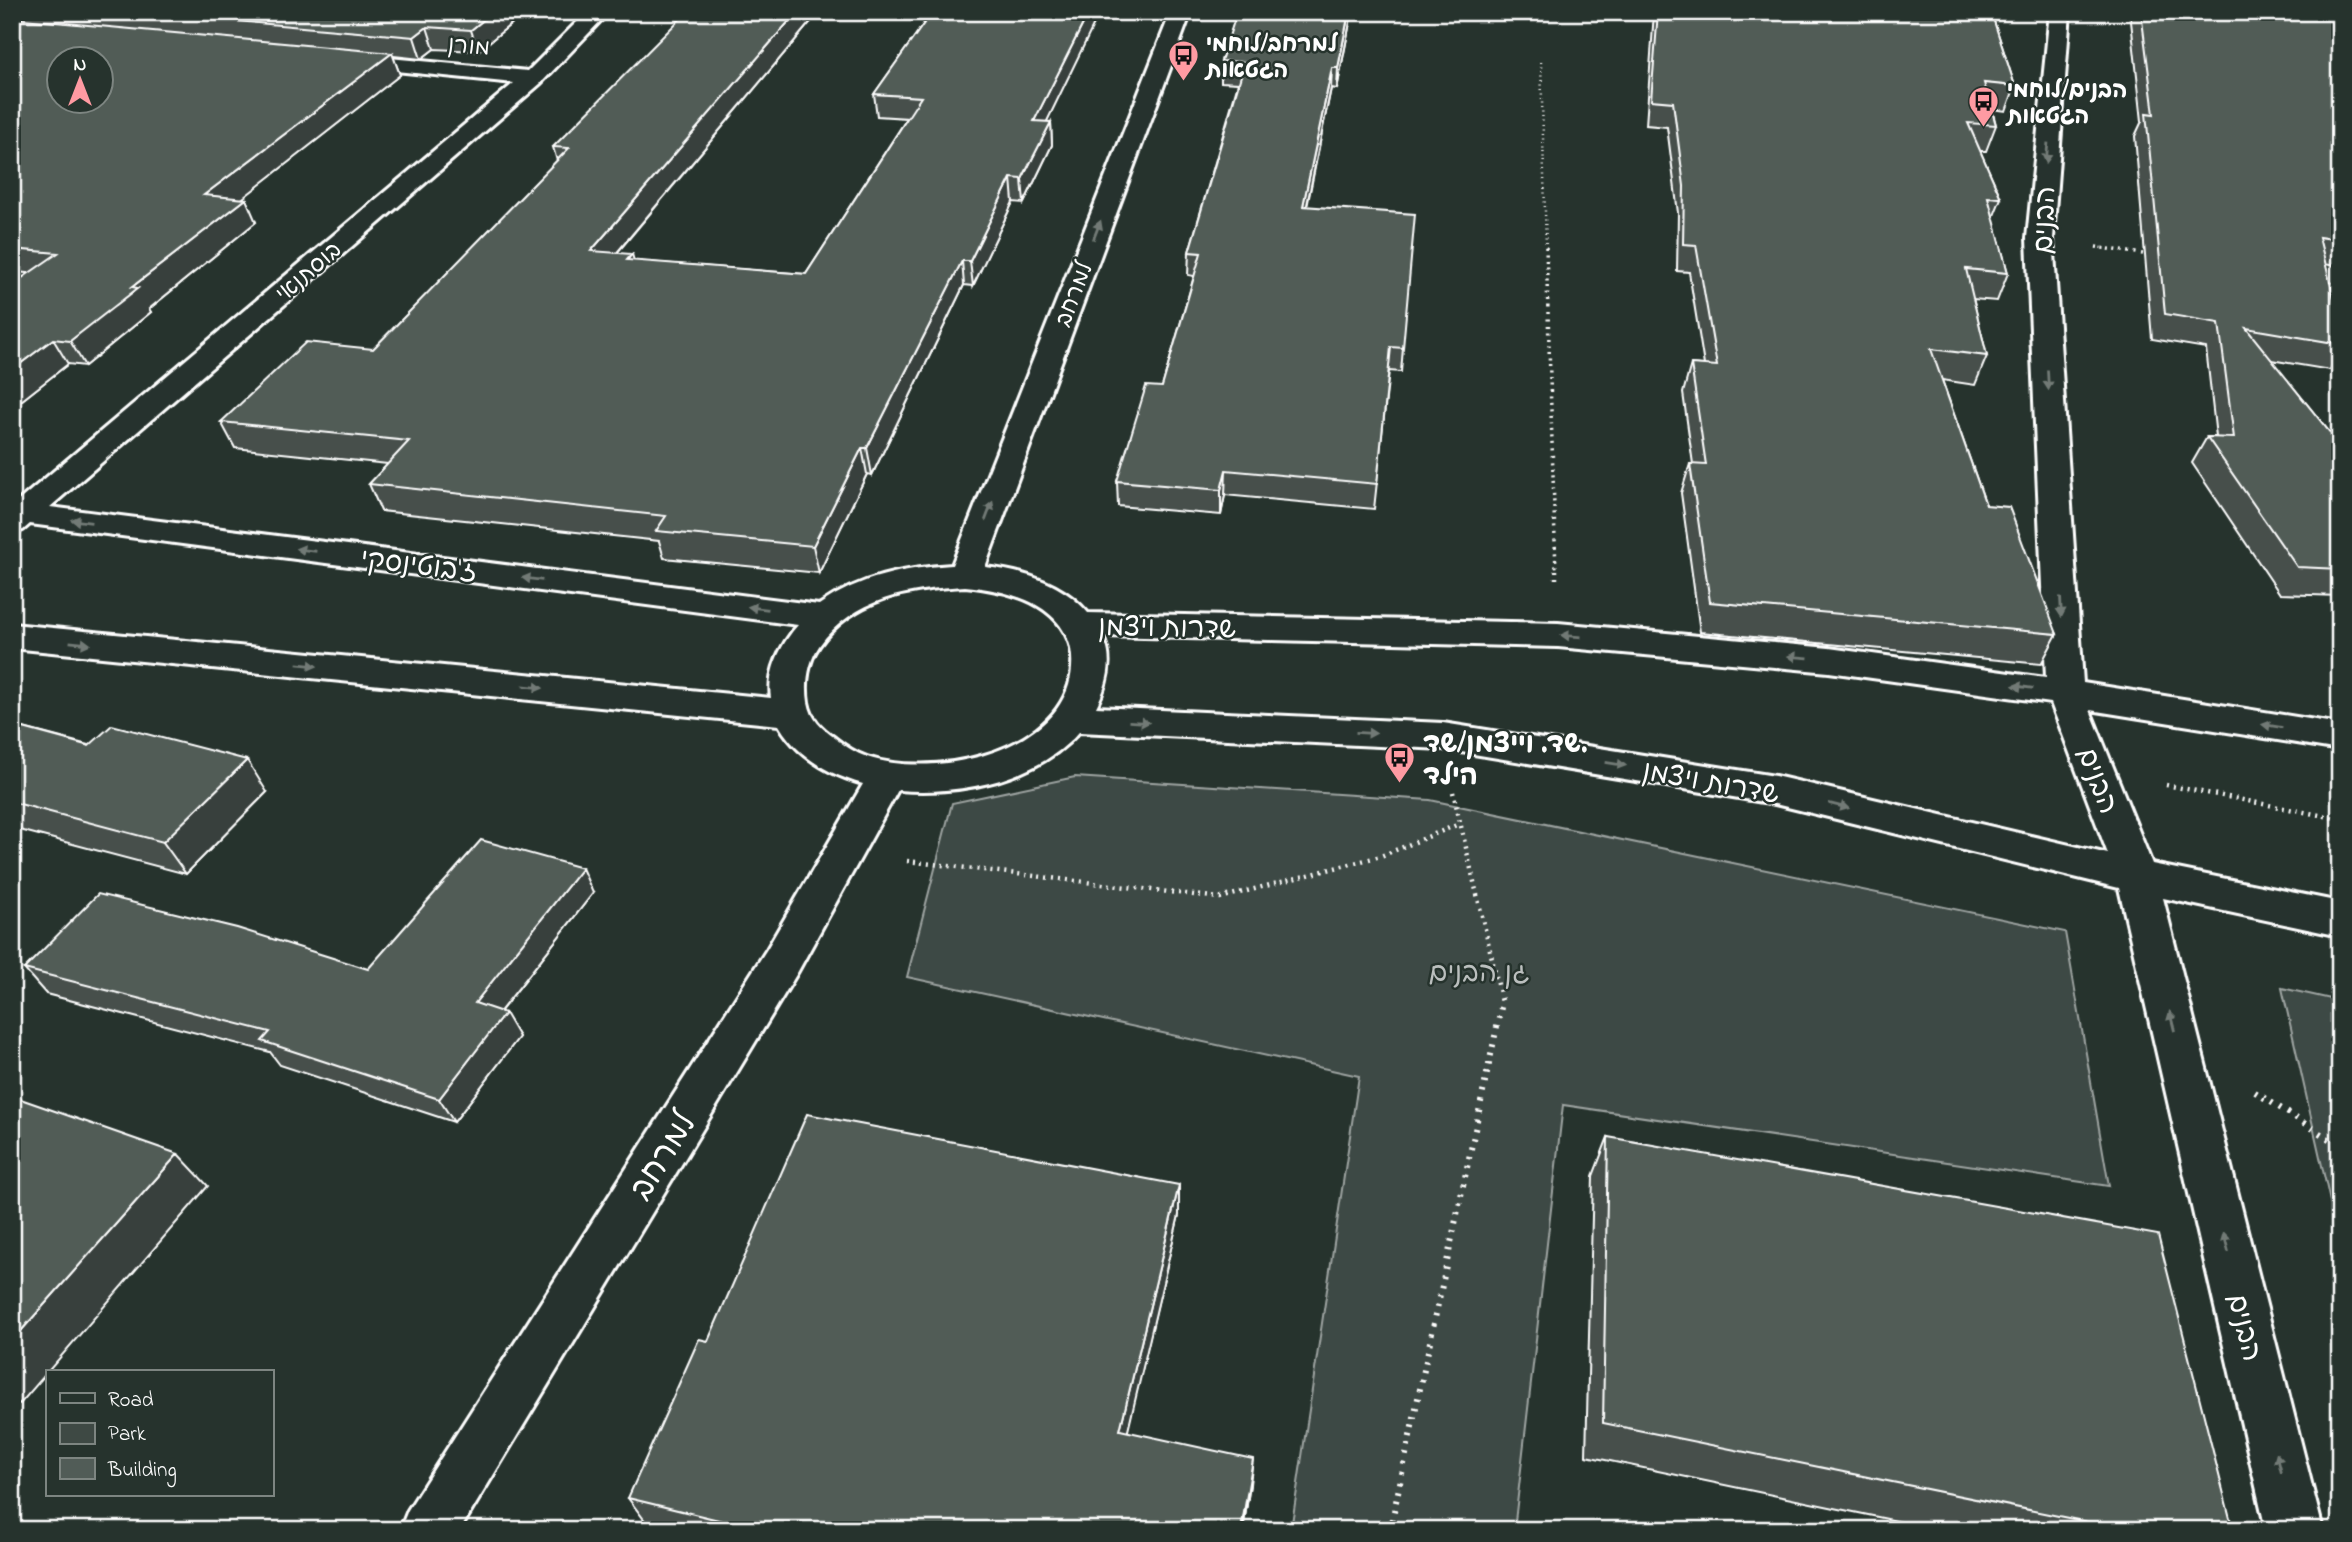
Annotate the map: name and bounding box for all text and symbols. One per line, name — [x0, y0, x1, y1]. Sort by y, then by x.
street label: מורן — [446, 29, 491, 66]
place label: למרחב/לוחמי הגטאות — [1204, 29, 1339, 88]
bus stop icon: למרחב/לוחמי הגטאות — [1166, 39, 1200, 83]
north arrow — [46, 46, 116, 116]
text: N — [74, 52, 87, 79]
place label: הבנים/לוחמי הגטאות — [2005, 75, 2128, 134]
bus stop icon: הבנים/לוחמי הגטאות — [1967, 85, 2001, 129]
one-way arrow — [2041, 143, 2052, 165]
street label: הבנים — [2025, 185, 2068, 255]
one-way arrow — [1092, 220, 1103, 241]
street label: בוסתנאי — [269, 235, 350, 311]
street label: למרחב — [1048, 257, 1103, 332]
one-way arrow — [2043, 370, 2054, 392]
one-way arrow — [984, 501, 995, 522]
one-way arrow — [70, 515, 92, 526]
street label: ז'בוטינסקי — [358, 540, 479, 595]
one-way arrow — [295, 544, 317, 555]
one-way arrow — [521, 574, 543, 585]
one-way arrow — [2056, 597, 2067, 619]
one-way arrow — [747, 603, 769, 614]
street label: שדרות ויצמן — [1097, 608, 1236, 651]
one-way arrow — [1560, 630, 1582, 641]
one-way arrow — [69, 638, 91, 649]
one-way arrow — [1787, 651, 1809, 662]
one-way arrow — [296, 660, 318, 671]
one-way arrow — [2012, 681, 2034, 692]
one-way arrow — [522, 682, 544, 693]
one-way arrow — [1128, 717, 1150, 728]
one-way arrow — [2261, 720, 2283, 731]
place label: שד. וייצמן/שד. הילד — [1423, 725, 1587, 798]
one-way arrow — [1356, 727, 1378, 738]
bus stop icon: שד. וייצמן/שד. הילד — [1383, 741, 1417, 785]
street label: הבנים — [2064, 742, 2127, 821]
street label: שדרות ויצמן — [1639, 752, 1782, 817]
one-way arrow — [1605, 759, 1627, 770]
one-way arrow — [1829, 801, 1851, 812]
park label: גן הבנים — [1429, 954, 1529, 995]
one-way arrow — [2167, 1010, 2178, 1032]
street label: למרחב — [619, 1103, 711, 1210]
one-way arrow — [2220, 1231, 2231, 1253]
street label: הבנים — [2214, 1290, 2271, 1366]
legend — [46, 1370, 273, 1496]
text: Road — [108, 1386, 154, 1416]
text: Park — [108, 1420, 147, 1450]
one-way arrow — [2274, 1452, 2285, 1474]
text: Building — [107, 1456, 177, 1488]

